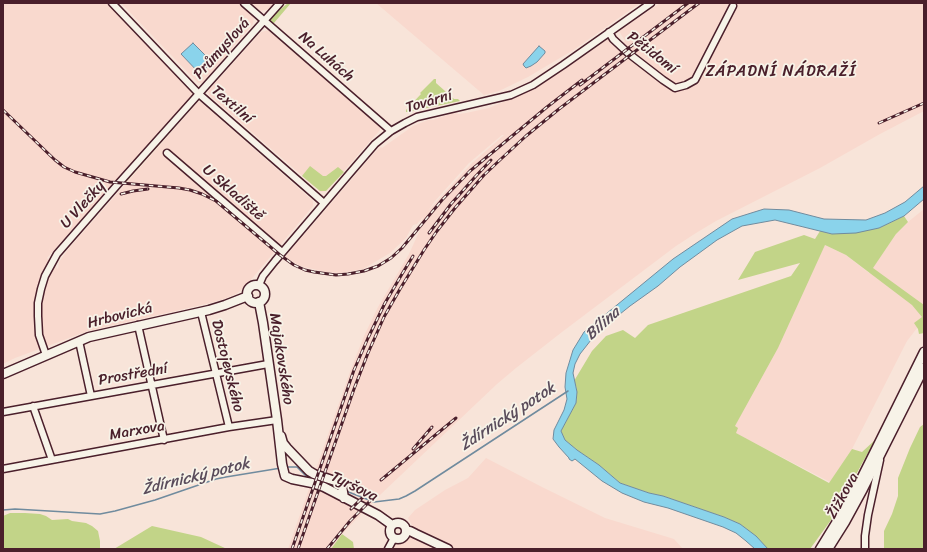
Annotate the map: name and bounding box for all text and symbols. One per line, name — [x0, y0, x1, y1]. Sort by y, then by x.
street label: Průmyslová — [190, 15, 254, 83]
street label: Na Luhách — [295, 28, 357, 86]
street label: Pětidomí — [623, 28, 681, 78]
district label: ZÁPADNÍ NÁDRAŽÍ — [705, 62, 857, 82]
street label: Textilní — [207, 82, 257, 128]
street label: Tovární — [404, 87, 454, 117]
street label: U Skladiště — [198, 161, 268, 225]
street label: U Vlečky — [57, 177, 109, 233]
street label: Hrbovická — [86, 299, 154, 333]
water label: Bílina — [582, 303, 624, 345]
street label: Majakovského — [265, 312, 297, 406]
street label: Dostojevského — [207, 318, 247, 414]
street label: Prostřední — [97, 360, 169, 390]
water label: Ždírnický potok — [456, 379, 560, 455]
street label: Marxova — [108, 417, 166, 445]
water label: Ždírnický potok — [140, 454, 252, 500]
street label: Tyršova — [328, 468, 380, 506]
street label: Žižkova — [823, 470, 863, 522]

